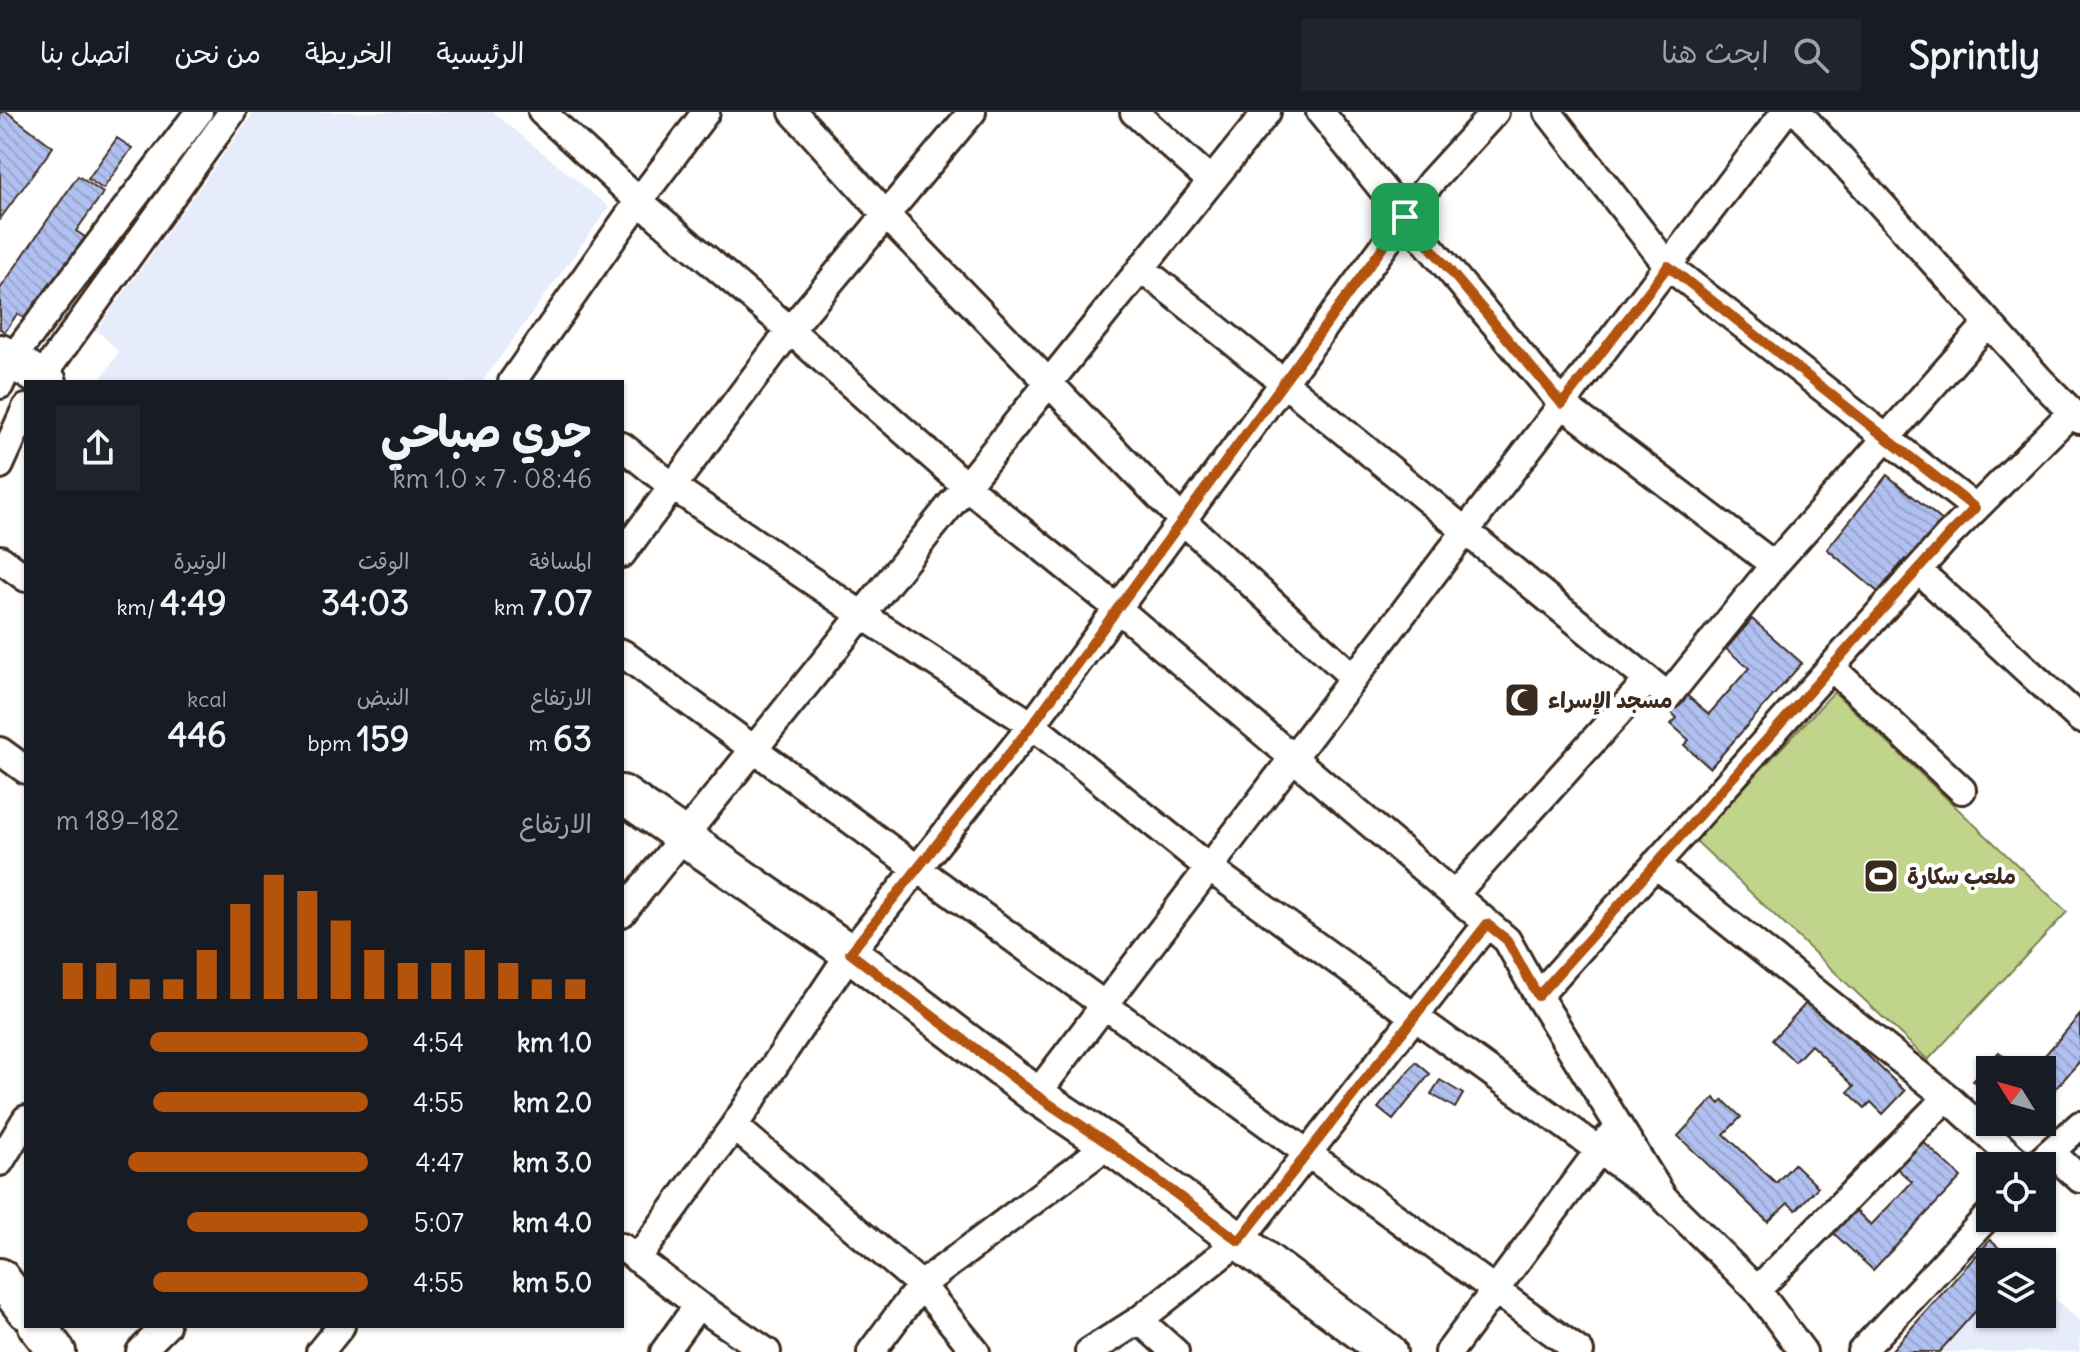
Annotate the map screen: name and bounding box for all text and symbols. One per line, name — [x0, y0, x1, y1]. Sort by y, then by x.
search box — [1301, 19, 1861, 91]
text: Sprintly — [1909, 32, 2040, 79]
text: ابحث هنا — [1661, 33, 1769, 71]
icon: search — [1789, 33, 1833, 77]
text: اتصل بنا — [40, 35, 130, 71]
text: من نحن — [174, 35, 261, 71]
text: الخريطة — [305, 35, 392, 71]
text: الرئيسية — [436, 35, 524, 71]
pin — [1371, 183, 1439, 251]
icon: arrive — [1383, 195, 1427, 239]
text: جري صباحي — [381, 404, 592, 459]
button: share — [56, 406, 140, 490]
text: 08:46 · 7 × 1.0 km — [393, 462, 592, 495]
text: الوتيرة — [174, 547, 227, 575]
text: الوقت — [358, 547, 409, 575]
text: المسافة — [529, 547, 592, 575]
text: 4:49 — [160, 581, 227, 624]
text: 34:03 — [321, 581, 409, 624]
text: 7.07 — [530, 581, 592, 624]
text: /km — [116, 593, 160, 621]
text: km — [494, 593, 530, 621]
mosque icon: مسجد الإسراء — [1503, 681, 1541, 719]
text: النبض — [357, 683, 409, 711]
text: الارتفاع — [530, 683, 592, 711]
text: kcal — [187, 685, 227, 713]
place label: مسجد الإسراء — [1548, 686, 1673, 715]
text: 446 — [168, 713, 227, 756]
text: 159 — [357, 717, 409, 760]
text: 63 — [553, 717, 592, 760]
text: bpm — [308, 729, 357, 757]
text: m — [529, 729, 553, 757]
text: 182–189 m — [56, 804, 180, 837]
text: الارتفاع — [519, 807, 592, 840]
sports icon: ملعب سكارة — [1862, 857, 1900, 895]
place label: ملعب سكارة — [1907, 862, 2016, 890]
text: 4:54 — [413, 1026, 464, 1059]
text: 1.0 km — [517, 1026, 592, 1059]
north arrow — [1976, 1056, 2056, 1136]
map controls — [1976, 1056, 2056, 1328]
text: 4:55 — [413, 1086, 464, 1119]
text: 2.0 km — [513, 1086, 592, 1119]
text: 4:47 — [416, 1146, 464, 1179]
text: 3.0 km — [512, 1146, 592, 1179]
button: locate — [1976, 1152, 2056, 1232]
text: 5:07 — [414, 1206, 464, 1239]
text: 4.0 km — [512, 1206, 592, 1239]
button: layers — [1976, 1248, 2056, 1328]
text: 4:55 — [413, 1266, 464, 1299]
text: 5.0 km — [512, 1266, 592, 1299]

